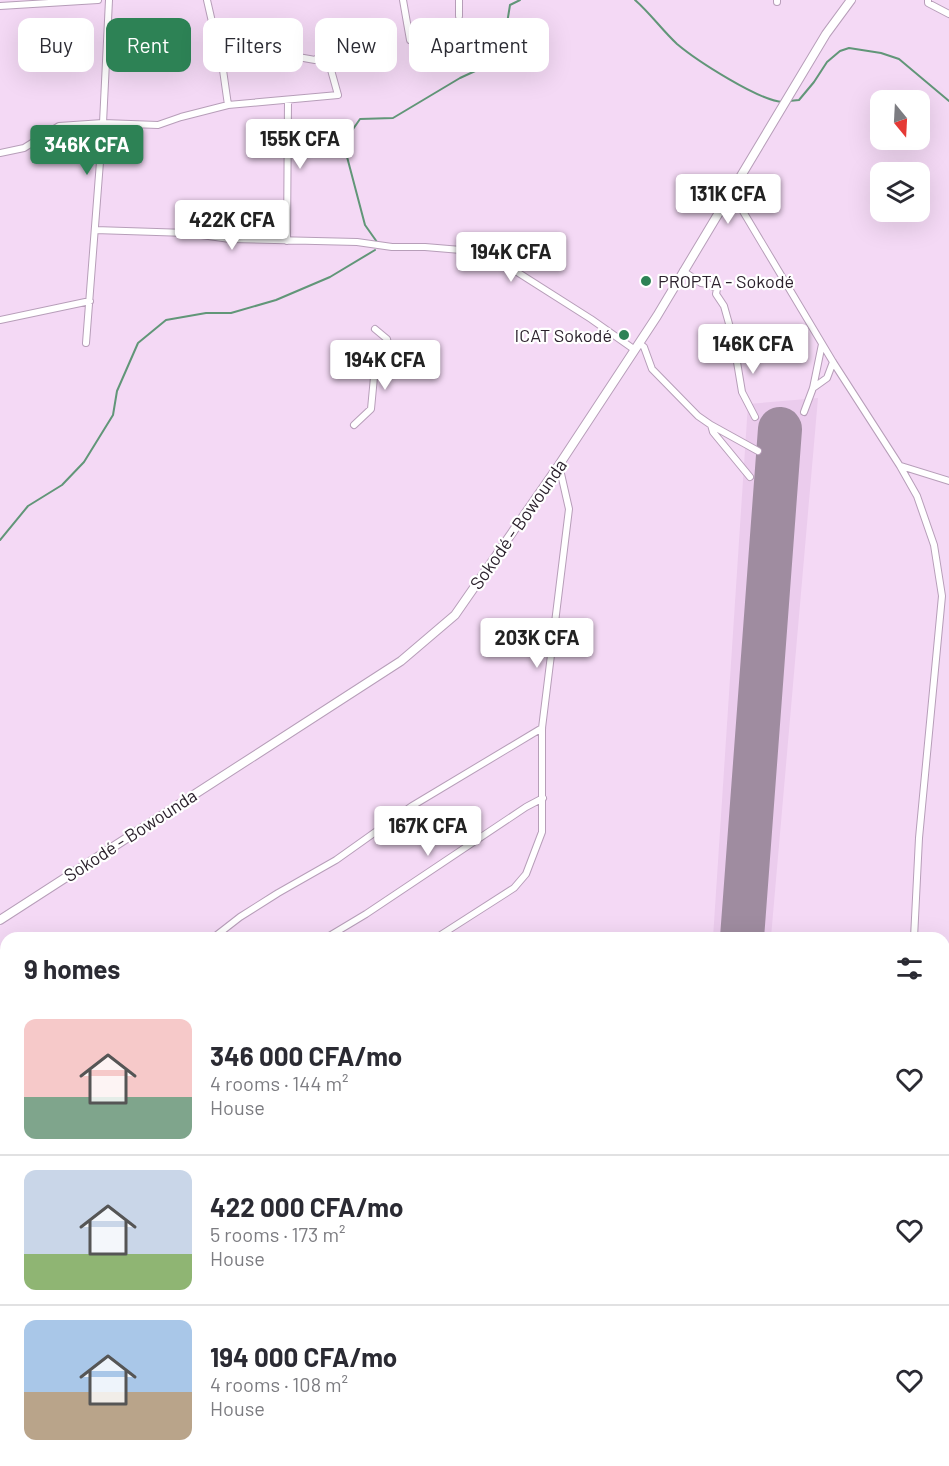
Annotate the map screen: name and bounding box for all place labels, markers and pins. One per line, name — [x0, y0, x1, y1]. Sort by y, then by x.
pin: 155K CFA — [238, 119, 362, 170]
pin: 346K CFA — [25, 125, 149, 176]
pin: 131K CFA — [666, 174, 790, 225]
pin: 422K CFA — [170, 200, 294, 251]
pin: 194K CFA — [449, 232, 573, 283]
place label: PROPTA - Sokodé — [658, 270, 794, 292]
marker: PROPTA - Sokodé — [639, 274, 653, 288]
place label: ICAT Sokodé — [515, 324, 612, 346]
pin: 146K CFA — [691, 324, 815, 375]
marker: ICAT Sokodé — [617, 328, 631, 342]
pin: 194K CFA — [323, 340, 447, 391]
pin: 203K CFA — [475, 618, 599, 669]
pin: 167K CFA — [366, 806, 490, 857]

